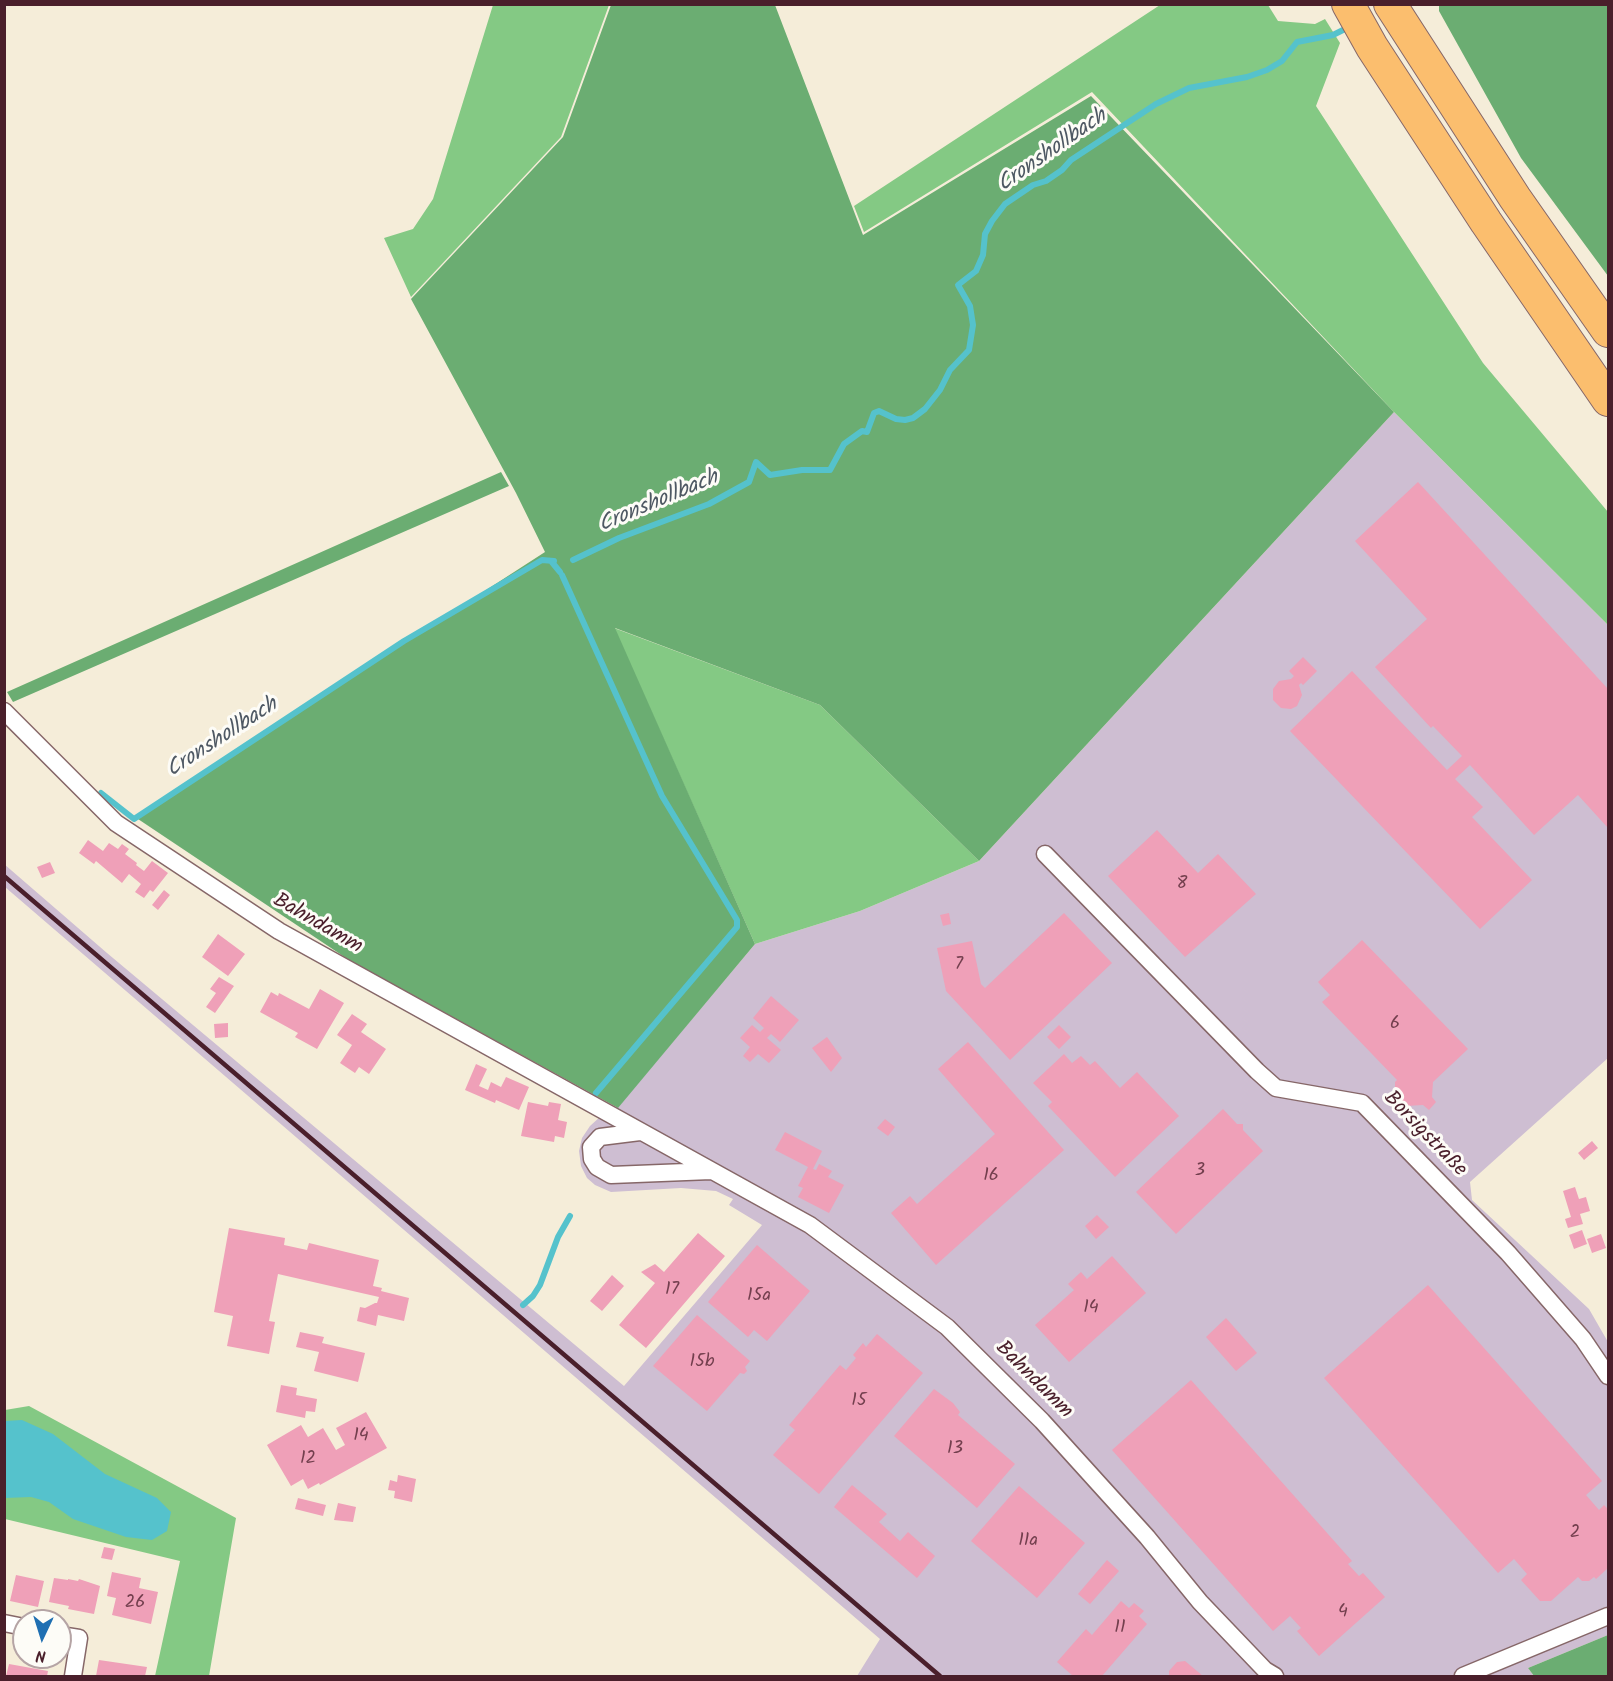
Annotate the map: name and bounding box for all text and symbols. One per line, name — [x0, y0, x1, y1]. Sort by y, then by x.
water label: Cronshollbach — [993, 105, 1113, 199]
water label: Cronshollbach — [595, 466, 723, 540]
water label: Cronshollbach — [162, 693, 284, 785]
house number: 8 — [1177, 874, 1187, 896]
street label: Bahndamm — [268, 889, 366, 961]
house number: 7 — [955, 955, 963, 977]
house number: 6 — [1390, 1014, 1400, 1036]
street label: Borsigstraße — [1377, 1087, 1471, 1183]
house number: 3 — [1195, 1161, 1205, 1183]
house number: 16 — [983, 1166, 999, 1188]
house number: 17 — [665, 1280, 679, 1302]
house number: 15a — [747, 1286, 771, 1308]
house number: 14 — [1083, 1298, 1099, 1320]
street label: Bahndamm — [989, 1337, 1077, 1425]
house number: 15b — [690, 1352, 714, 1374]
house number: 15 — [851, 1391, 867, 1413]
house number: 14 — [353, 1426, 369, 1448]
house number: 13 — [947, 1439, 963, 1461]
house number: 12 — [300, 1449, 316, 1471]
house number: 2 — [1570, 1523, 1580, 1545]
house number: 11a — [1018, 1531, 1038, 1553]
house number: 26 — [125, 1593, 145, 1615]
house number: 4 — [1338, 1602, 1348, 1624]
north arrow — [12, 1609, 72, 1669]
house number: 11 — [1114, 1618, 1126, 1640]
text: N — [35, 1643, 47, 1668]

